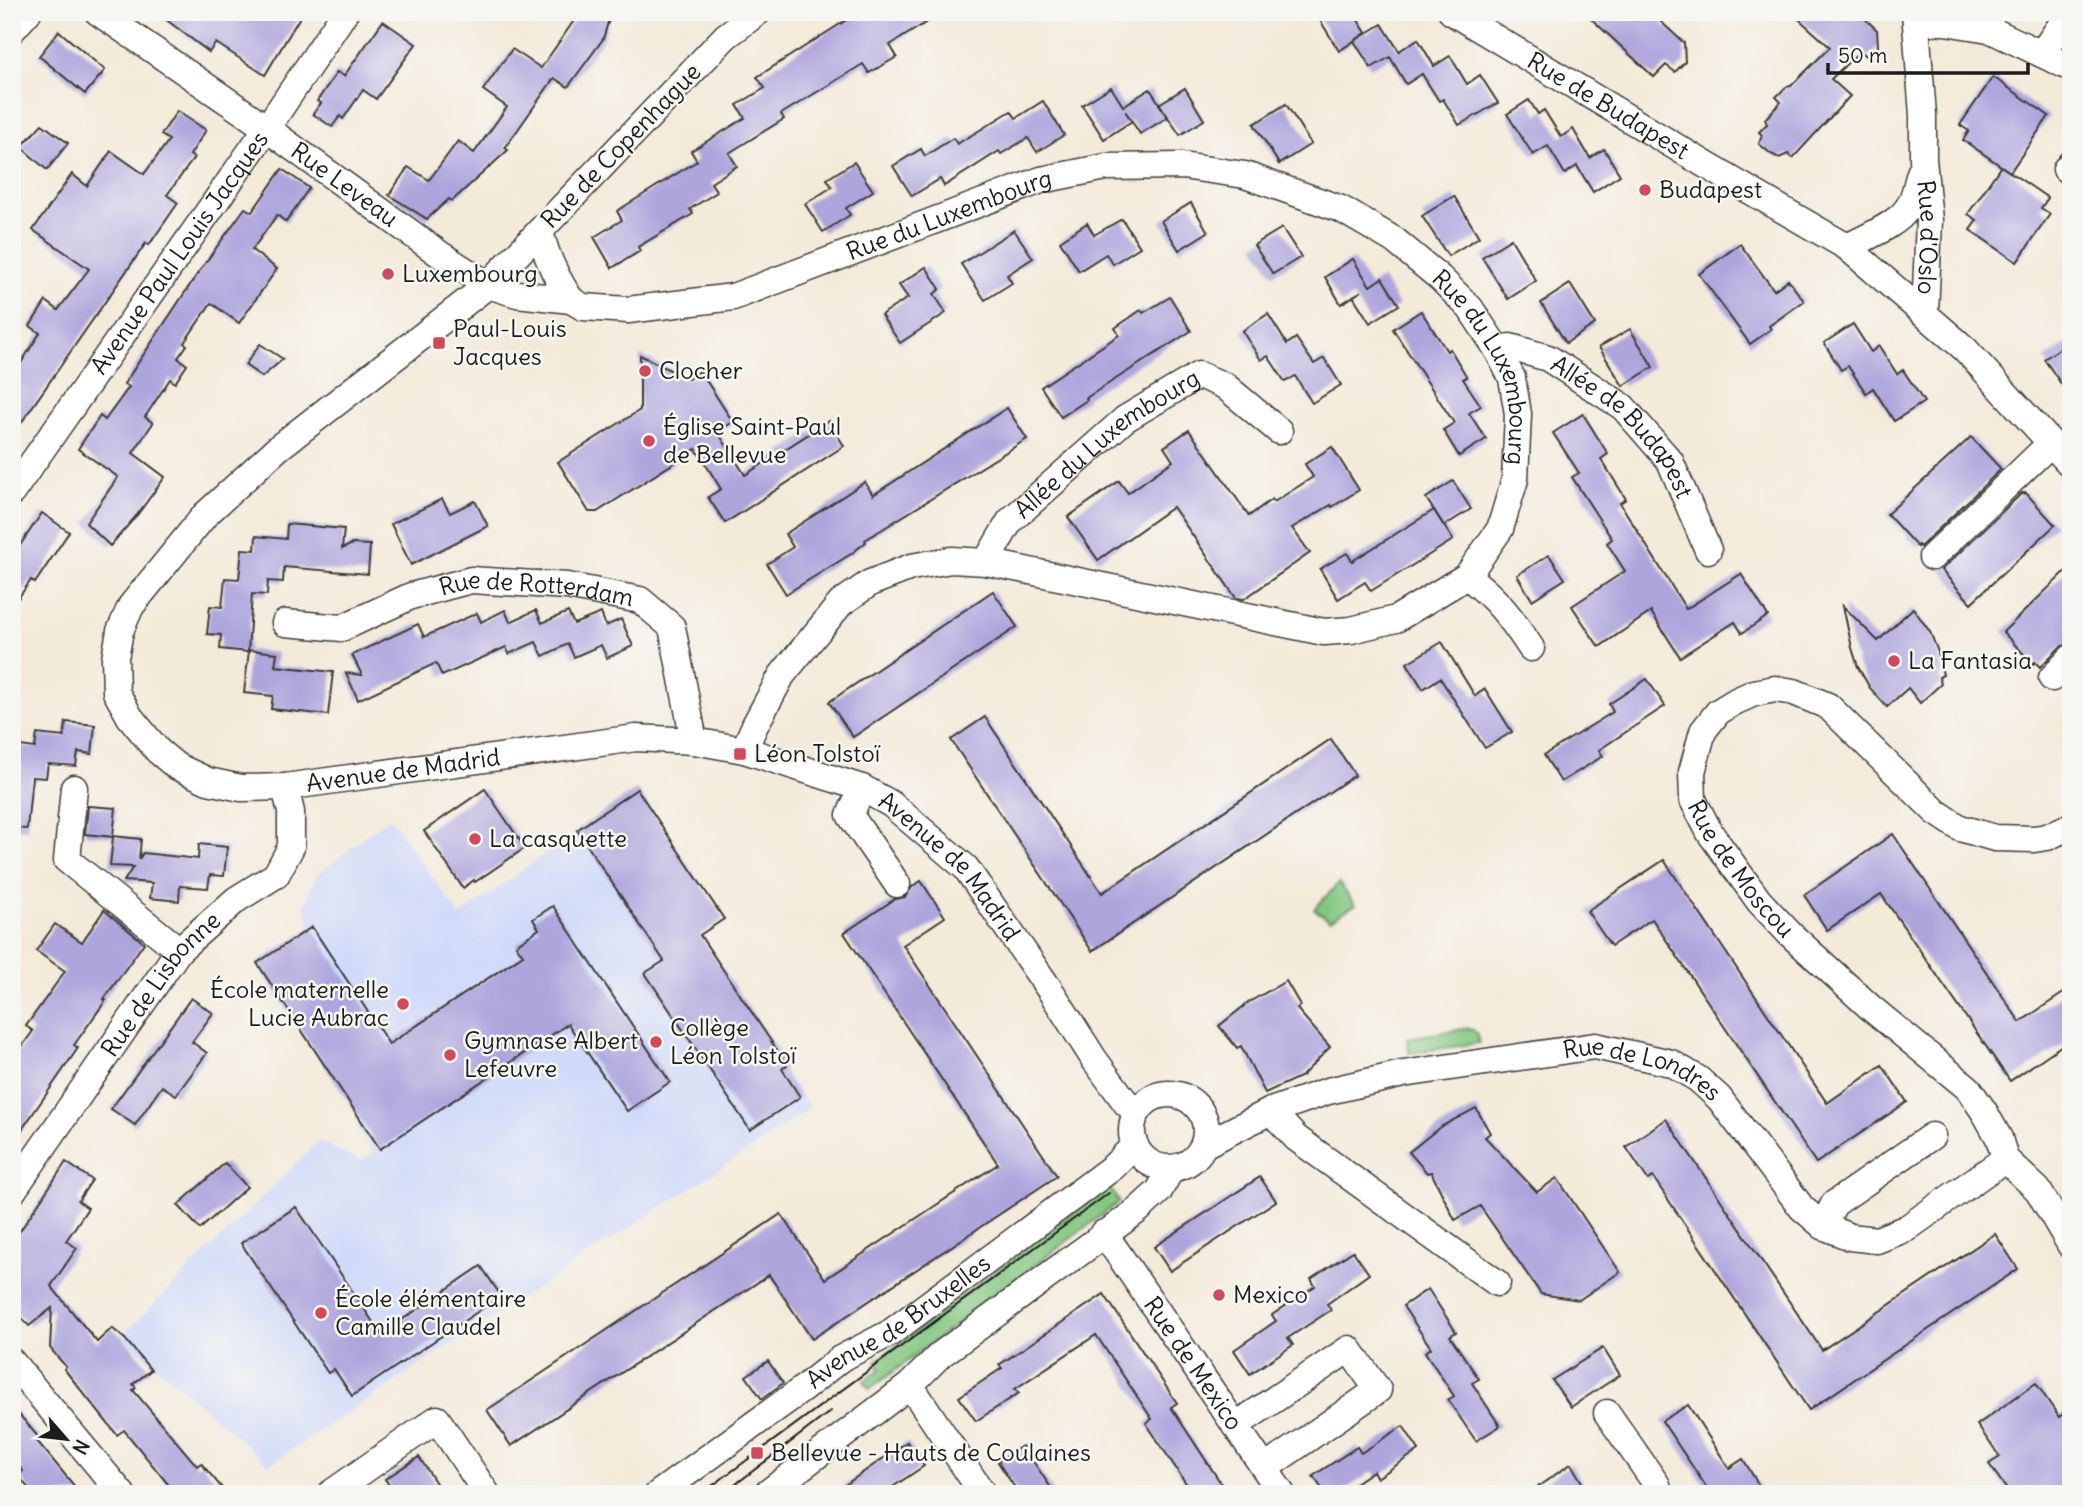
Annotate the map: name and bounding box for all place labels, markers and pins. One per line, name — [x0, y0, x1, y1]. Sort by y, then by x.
place label: Budapest — [1659, 174, 1762, 204]
marker: Budapest — [1637, 182, 1653, 198]
place label: Luxembourg — [402, 258, 538, 288]
marker: Luxembourg — [380, 266, 396, 282]
place label: Paul-Louis Jacques — [453, 313, 567, 371]
marker: Paul-Louis Jacques — [431, 335, 447, 351]
place label: Clocher — [659, 355, 743, 385]
marker: Clocher — [637, 363, 653, 379]
place label: Église Saint-Paul de Bellevue — [663, 411, 841, 469]
marker: Église Saint-Paul de Bellevue — [641, 433, 657, 449]
place label: La Fantasia — [1908, 645, 2032, 675]
marker: La Fantasia — [1886, 653, 1902, 669]
place label: Léon Tolstoï — [754, 738, 881, 768]
marker: Léon Tolstoï — [732, 746, 748, 762]
place label: La casquette — [489, 823, 627, 853]
marker: La casquette — [467, 831, 483, 847]
place label: École maternelle Lucie Aubrac — [210, 974, 389, 1032]
marker: École maternelle Lucie Aubrac — [395, 996, 411, 1012]
place label: Collège Léon Tolstoï — [670, 1012, 797, 1070]
place label: Gymnase Albert Lefeuvre — [464, 1025, 638, 1083]
marker: Collège Léon Tolstoï — [648, 1034, 664, 1050]
marker: Gymnase Albert Lefeuvre — [442, 1047, 458, 1063]
place label: Mexico — [1233, 1279, 1308, 1309]
place label: École élémentaire Camille Claudel — [335, 1283, 526, 1341]
marker: Mexico — [1211, 1287, 1227, 1303]
marker: École élémentaire Camille Claudel — [313, 1305, 329, 1321]
place label: Bellevue - Hauts de Coulaines — [771, 1437, 1091, 1467]
marker: Bellevue - Hauts de Coulaines — [749, 1445, 765, 1461]

